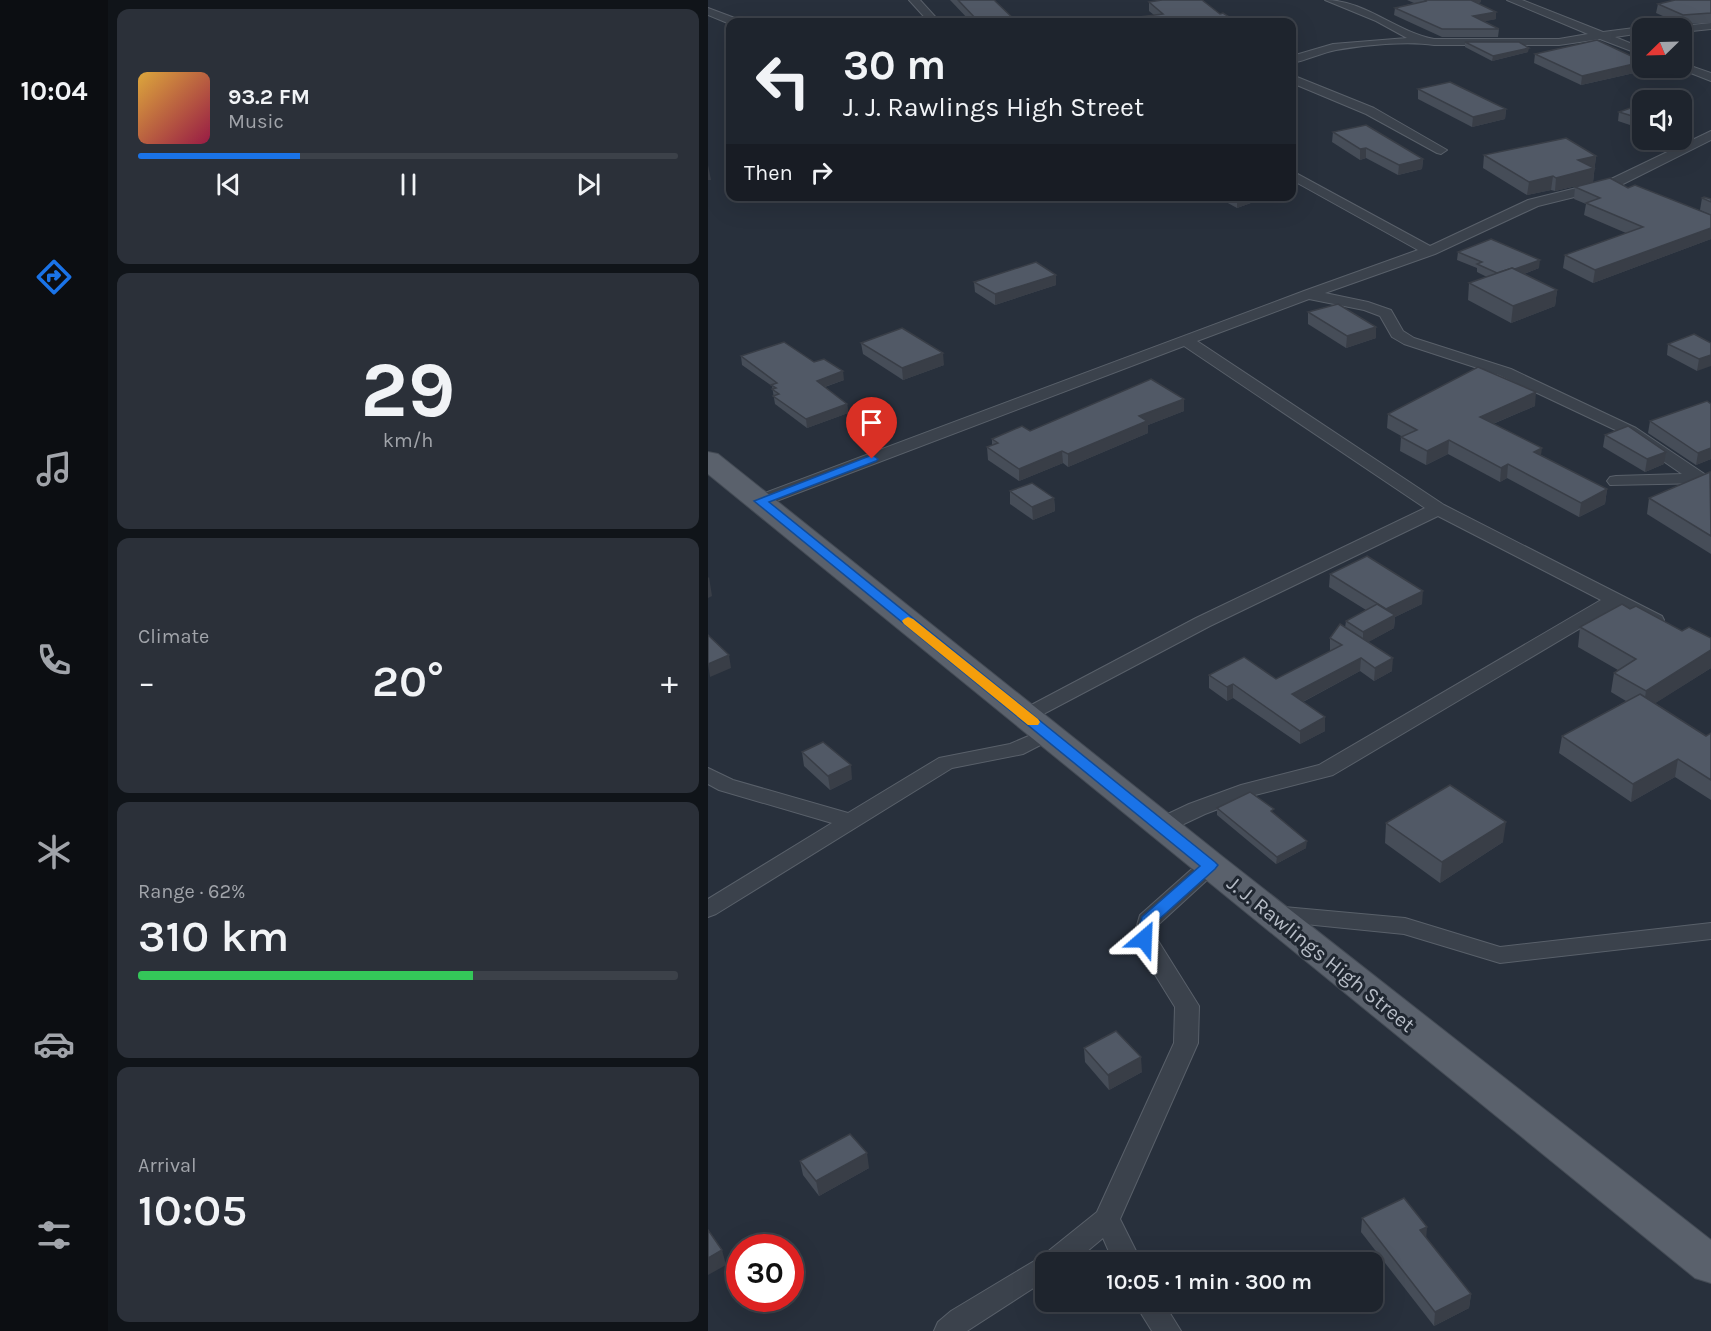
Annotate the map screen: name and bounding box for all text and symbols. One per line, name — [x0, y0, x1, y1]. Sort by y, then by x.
north arrow — [1632, 18, 1692, 78]
map controls — [1632, 18, 1692, 150]
text: 30 m — [843, 40, 946, 90]
icon: left — [744, 42, 822, 120]
text: 10:04 — [20, 75, 88, 107]
text: 93.2 FM — [228, 84, 310, 110]
button: sound — [1632, 90, 1692, 150]
text: J. J. Rawlings High Street — [843, 91, 1144, 123]
text: Music — [228, 110, 284, 133]
icon: right — [805, 156, 838, 189]
text: Then — [744, 160, 793, 186]
icon: previous — [212, 168, 245, 201]
icon: pause — [392, 168, 425, 201]
icon: next — [572, 168, 605, 201]
icon: directions — [33, 256, 75, 298]
text: 29 — [361, 344, 455, 436]
pin — [846, 397, 897, 459]
icon: arrive — [855, 406, 888, 439]
text: km/h — [383, 429, 433, 452]
icon: music — [33, 448, 75, 490]
text: Climate — [138, 625, 209, 648]
icon: phone — [33, 639, 75, 681]
text: 20° — [372, 655, 444, 707]
text: − — [138, 663, 155, 701]
text: + — [661, 663, 678, 701]
icon: climate — [33, 831, 75, 873]
street label: J. J. Rawlings High Street — [1222, 871, 1420, 1037]
text: Range · 62% — [138, 880, 246, 903]
position arrow — [1112, 907, 1176, 971]
text: 310 km — [138, 910, 289, 962]
icon: car — [33, 1023, 75, 1065]
text: Arrival — [138, 1154, 197, 1177]
text: 10:05 — [138, 1184, 247, 1236]
icon: filters — [33, 1214, 75, 1256]
speed limit sign: 30 — [726, 1234, 804, 1312]
text: 10:05 · 1 min · 300 m — [1106, 1269, 1312, 1295]

